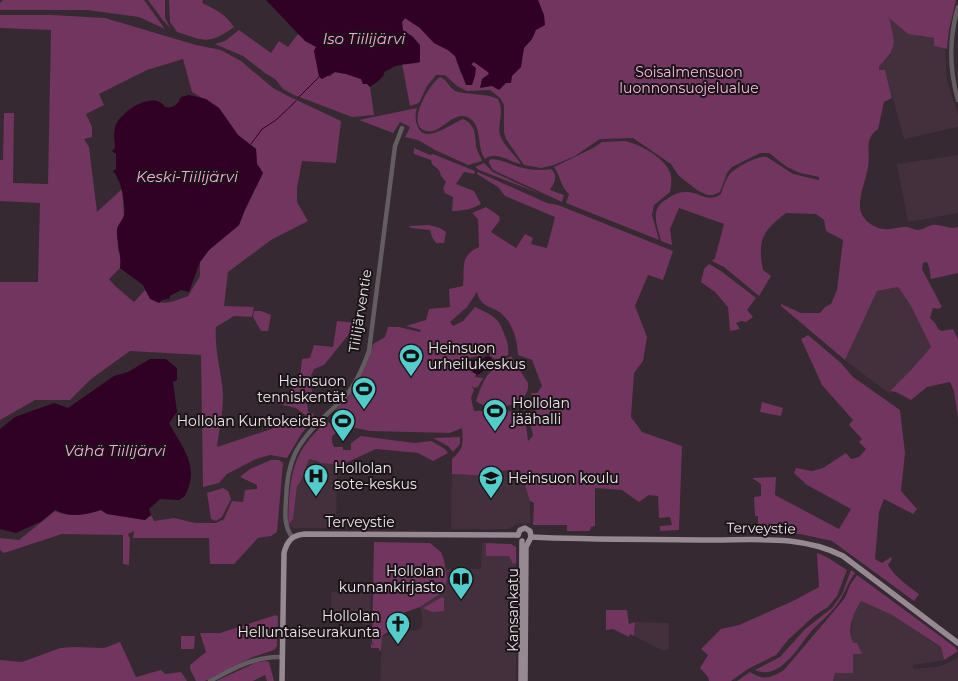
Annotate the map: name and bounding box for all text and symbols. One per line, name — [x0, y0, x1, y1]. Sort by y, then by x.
water label: Iso Tiilijärvi — [323, 29, 406, 48]
park label: Soisalmensuon luonnonsuojelualue — [619, 63, 759, 97]
water label: Keski-Tiilijärvi — [136, 167, 239, 186]
street label: Tiilijärventie — [345, 268, 375, 354]
place label: Heinsuon urheilukeskus — [428, 339, 526, 373]
sports icon: Heinsuon urheilukeskus — [398, 343, 424, 377]
place label: Heinsuon tenniskentät — [257, 372, 346, 406]
sports icon: Heinsuon tenniskentät — [351, 376, 377, 410]
place label: Hollolan jäähalli — [510, 394, 570, 428]
sports icon: Hollolan jäähalli — [482, 398, 508, 432]
sports icon: Hollolan Kuntokeidas — [330, 408, 356, 442]
place label: Hollolan Kuntokeidas — [177, 412, 326, 430]
water label: Vähä Tiilijärvi — [64, 441, 167, 460]
place label: Hollolan sote-keskus — [334, 459, 417, 493]
hospital icon: Hollolan sote-keskus — [303, 463, 329, 497]
school or university icon: Heinsuon koulu — [478, 465, 504, 499]
place label: Heinsuon koulu — [508, 469, 619, 487]
street label: Terveystie — [325, 513, 395, 531]
street label: Terveystie — [726, 518, 796, 538]
place label: Hollolan kunnankirjasto — [339, 562, 444, 596]
library icon: Hollolan kunnankirjasto — [448, 566, 474, 600]
street label: Kansankatu — [504, 568, 522, 652]
place label: Hollolan Helluntaiseurakunta — [238, 607, 380, 641]
church icon: Hollolan Helluntaiseurakunta — [385, 611, 411, 645]

